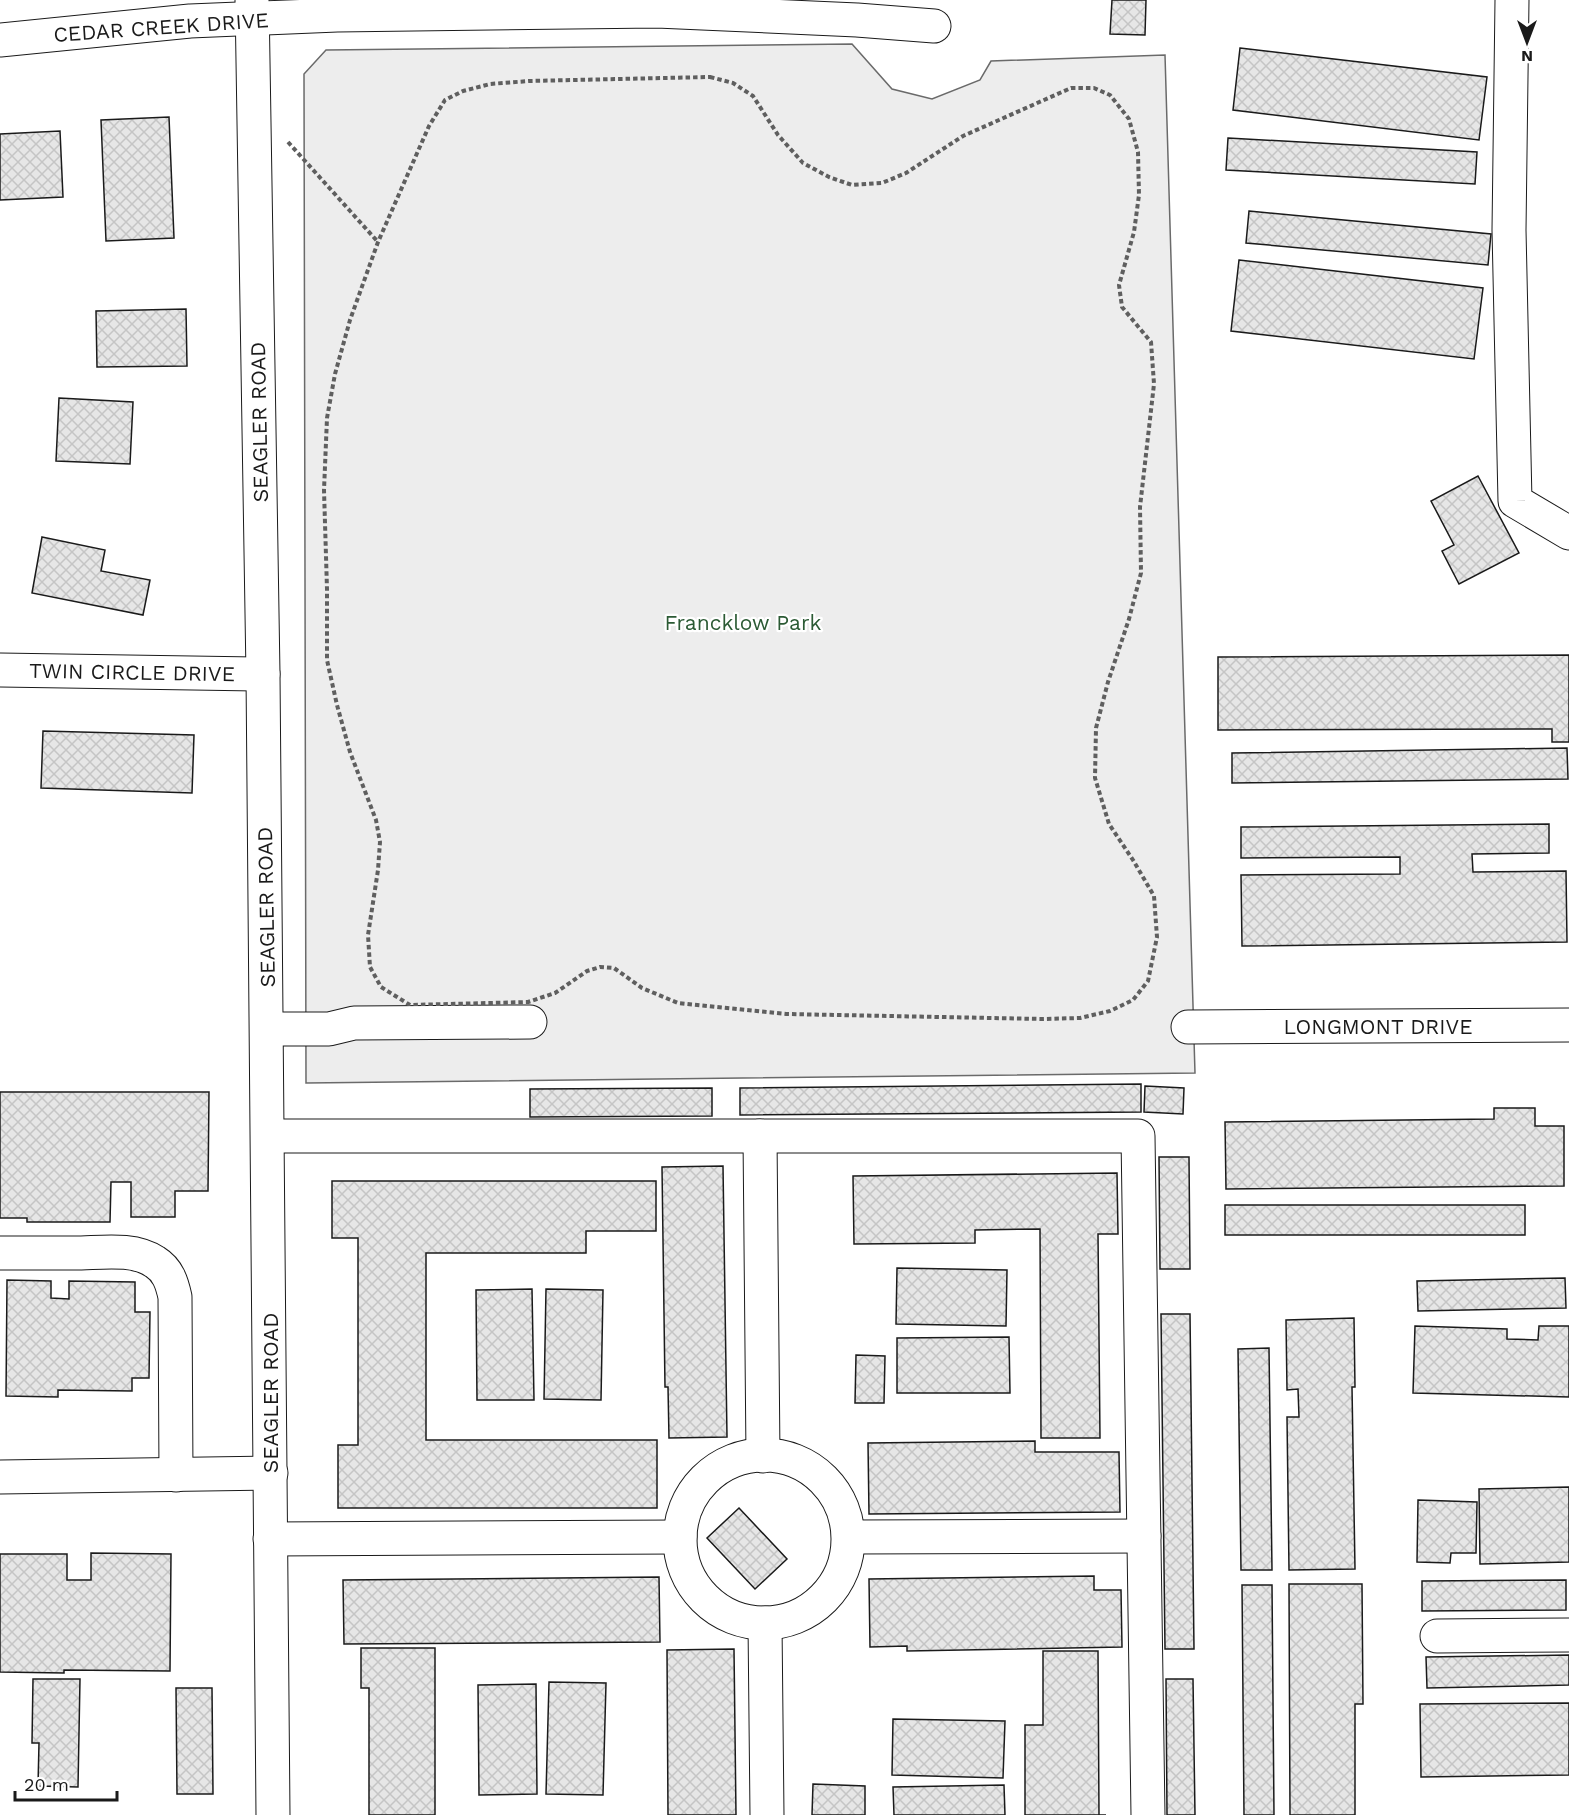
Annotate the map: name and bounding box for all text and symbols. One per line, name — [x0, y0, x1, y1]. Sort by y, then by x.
street label: CEDAR CREEK DRIVE — [53, 7, 269, 47]
north arrow — [1497, 12, 1557, 72]
text: N — [1521, 47, 1533, 66]
street label: SEAGLER ROAD — [245, 341, 273, 503]
park label: Francklow Park — [665, 610, 822, 635]
street label: TWIN CIRCLE DRIVE — [29, 658, 235, 686]
street label: SEAGLER ROAD — [252, 826, 280, 988]
street label: LONGMONT DRIVE — [1283, 1014, 1473, 1039]
street label: SEAGLER ROAD — [258, 1313, 283, 1473]
scale bar — [15, 1764, 117, 1802]
text: 20 m — [24, 1774, 69, 1795]

